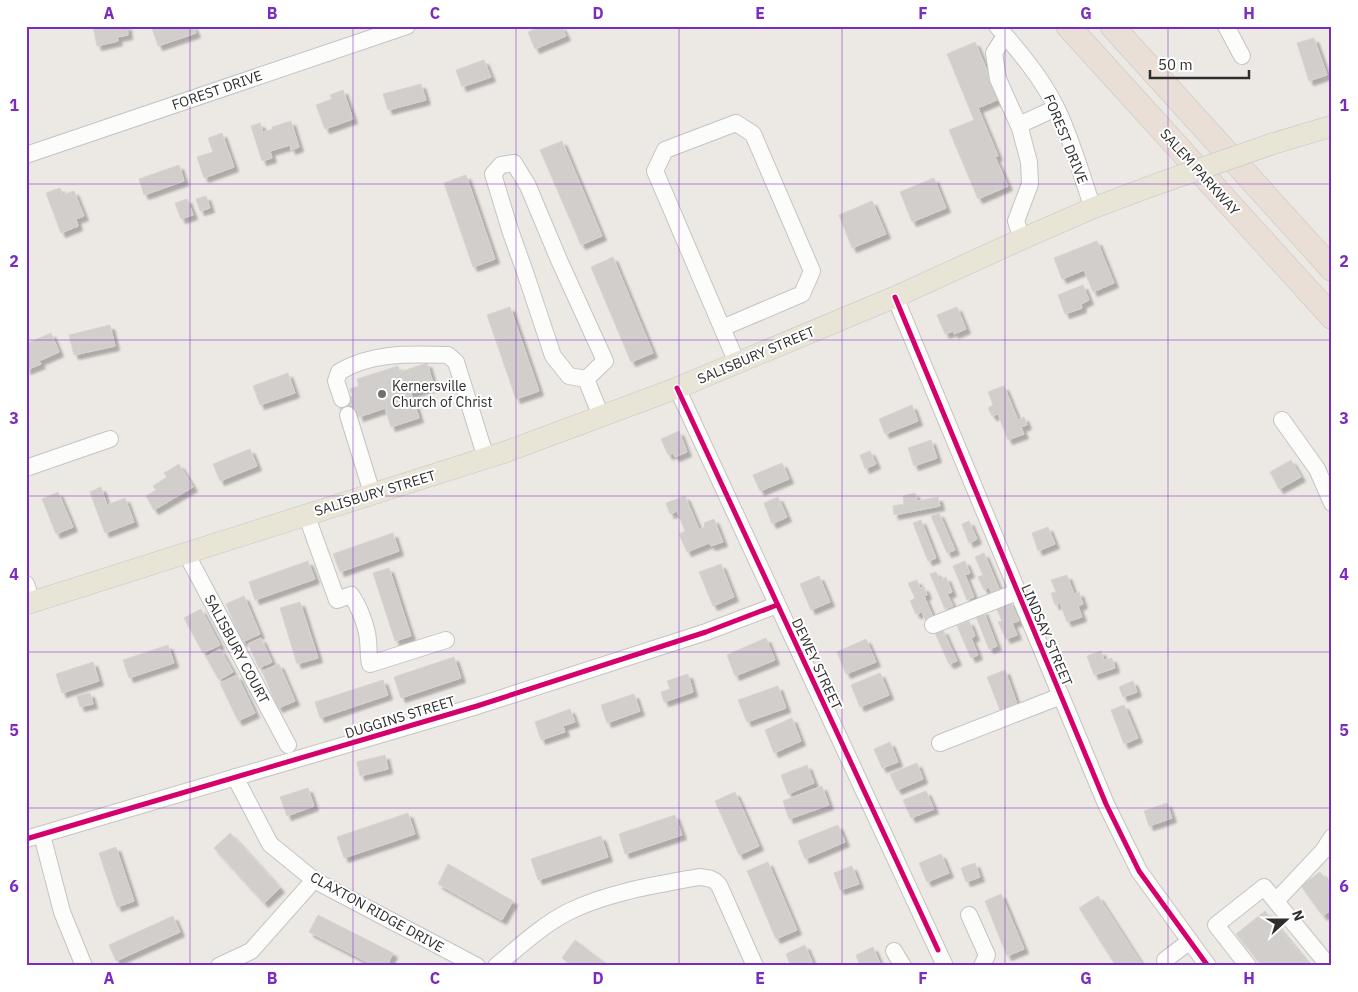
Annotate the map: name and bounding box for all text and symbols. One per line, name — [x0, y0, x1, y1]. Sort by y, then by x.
text: A — [104, 3, 115, 23]
text: B — [267, 3, 278, 23]
text: C — [430, 3, 440, 23]
text: D — [592, 3, 604, 23]
text: E — [755, 3, 765, 23]
text: F — [918, 3, 928, 23]
text: G — [1080, 3, 1092, 23]
text: H — [1243, 3, 1255, 23]
scale bar — [1150, 48, 1249, 80]
text: 50 m — [1158, 55, 1193, 74]
street label: FOREST DRIVE — [169, 66, 265, 114]
street label: FOREST DRIVE — [1040, 92, 1092, 186]
text: 1 — [9, 95, 19, 115]
text: 1 — [1339, 95, 1349, 115]
street label: SALEM PARKWAY — [1156, 125, 1244, 220]
text: 2 — [9, 251, 19, 271]
text: 2 — [1339, 251, 1349, 271]
street label: SALISBURY STREET — [695, 322, 817, 388]
place label: Kernersville Church of Christ — [392, 377, 493, 411]
marker: Kernersville Church of Christ — [376, 388, 388, 400]
text: 3 — [9, 408, 19, 428]
text: 3 — [1339, 408, 1349, 428]
street label: SALISBURY STREET — [312, 466, 438, 520]
text: 4 — [9, 564, 19, 584]
text: 4 — [1339, 564, 1349, 584]
street label: LINDSAY STREET — [1017, 581, 1077, 689]
street label: SALISBURY COURT — [201, 591, 273, 707]
street label: DEWEY STREET — [788, 615, 846, 713]
street label: DUGGINS STREET — [343, 692, 457, 742]
text: 5 — [9, 720, 19, 740]
text: 5 — [1339, 720, 1349, 740]
street label: CLAXTON RIDGE DRIVE — [307, 868, 447, 956]
text: 6 — [9, 876, 19, 896]
text: 6 — [1339, 876, 1349, 896]
north arrow — [1260, 894, 1310, 944]
text: N — [1288, 907, 1308, 923]
text: A — [104, 968, 115, 988]
text: B — [267, 968, 278, 988]
text: C — [430, 968, 440, 988]
text: D — [592, 968, 604, 988]
text: E — [755, 968, 765, 988]
text: F — [918, 968, 928, 988]
text: G — [1080, 968, 1092, 988]
text: H — [1243, 968, 1255, 988]

